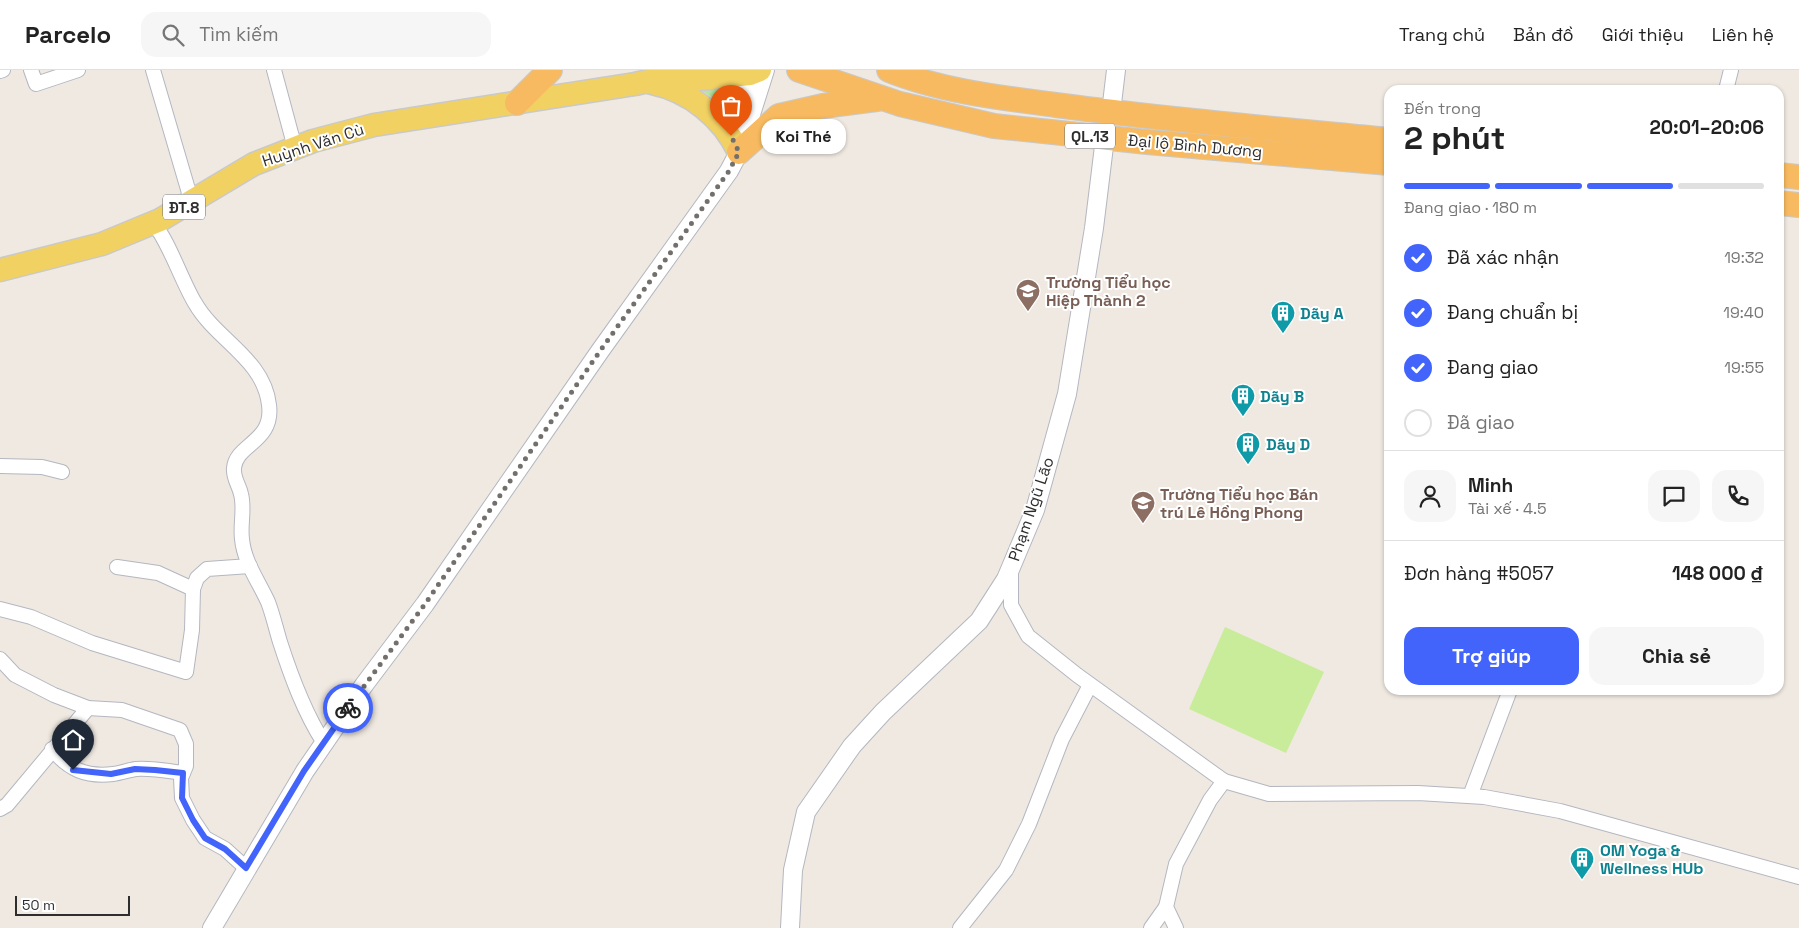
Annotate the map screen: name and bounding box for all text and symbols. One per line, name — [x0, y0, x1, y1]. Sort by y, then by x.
search box — [141, 12, 491, 57]
text: Parcelo — [25, 19, 111, 50]
icon: search — [159, 21, 187, 49]
text: Tìm kiếm — [199, 22, 279, 47]
text: Trang chủ — [1399, 23, 1485, 46]
text: Bản đồ — [1513, 23, 1574, 46]
text: Giới thiệu — [1602, 23, 1684, 46]
text: Liên hệ — [1712, 23, 1774, 46]
pin — [710, 85, 752, 136]
icon: bag — [717, 92, 745, 120]
text: Đến trong — [1404, 98, 1481, 119]
text: 20:01–20:06 — [1649, 115, 1764, 140]
callout: Koi Thé — [761, 118, 846, 154]
text: 2 phút — [1404, 118, 1505, 158]
street label: Huỳnh Văn Cù — [259, 119, 367, 171]
road number: QL.13 — [1065, 124, 1115, 148]
text: Koi Thé — [776, 126, 831, 147]
street label: Đại lộ Bình Dương — [1127, 130, 1263, 162]
road number: ĐT.8 — [163, 194, 205, 220]
text: Đang giao · 180 m — [1404, 197, 1537, 218]
icon: check — [1404, 244, 1432, 272]
text: Đã xác nhận — [1447, 245, 1559, 270]
text: 19:32 — [1724, 247, 1764, 268]
place label: Trường Tiểu học Hiệp Thành 2 — [1046, 272, 1171, 311]
school or university icon: Trường Tiểu học Hiệp Thành 2 — [1015, 278, 1041, 312]
icon: check — [1404, 299, 1432, 327]
building icon: Dãy A — [1270, 300, 1296, 334]
text: Đang chuẩn bị — [1447, 300, 1578, 325]
text: 19:40 — [1723, 302, 1764, 323]
place label: Dãy A — [1300, 303, 1344, 324]
icon: check — [1404, 354, 1432, 382]
text: Đang giao — [1447, 355, 1539, 380]
text: 19:55 — [1724, 357, 1764, 378]
building icon: Dãy B — [1230, 383, 1256, 417]
place label: Dãy B — [1260, 386, 1304, 407]
text: Đã giao — [1447, 410, 1515, 435]
building icon: Dãy D — [1235, 431, 1261, 465]
place label: Dãy D — [1266, 434, 1310, 455]
street label: Phạm Ngũ Lão — [1003, 454, 1059, 564]
button: person — [1404, 470, 1456, 522]
button: chat — [1648, 470, 1700, 522]
button: phone — [1712, 470, 1764, 522]
text: Minh — [1468, 473, 1513, 498]
place label: Trường Tiểu học Bán trú Lê Hồng Phong — [1160, 484, 1318, 523]
school or university icon: Trường Tiểu học Bán trú Lê Hồng Phong — [1130, 490, 1156, 524]
text: Tài xế · 4.5 — [1468, 498, 1547, 519]
text: Đơn hàng #5057 — [1404, 561, 1554, 586]
text: 148 000 ₫ — [1672, 561, 1764, 586]
button: Trợ giúp — [1404, 627, 1579, 685]
button: Chia sẻ — [1589, 627, 1764, 685]
courier — [323, 683, 373, 733]
icon: bike — [334, 694, 362, 722]
pin — [52, 719, 94, 770]
icon: home — [59, 726, 87, 754]
place label: OM Yoga & Wellness HUb — [1600, 840, 1703, 879]
building icon: OM Yoga & Wellness HUb — [1569, 846, 1595, 880]
scale bar — [15, 893, 130, 916]
text: 50 m — [22, 896, 55, 914]

